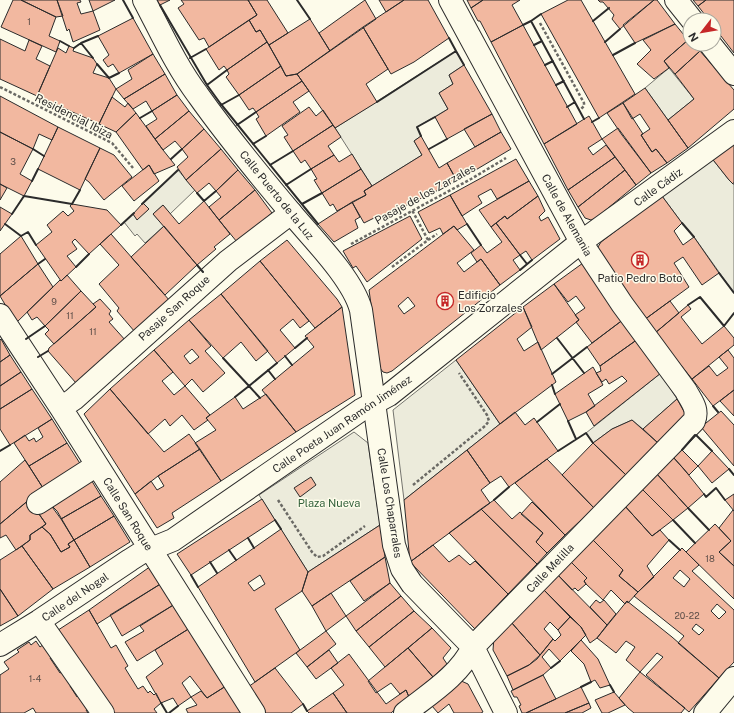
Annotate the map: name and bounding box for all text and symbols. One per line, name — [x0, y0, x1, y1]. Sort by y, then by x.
north arrow — [682, 12, 722, 52]
house number: 1 — [27, 16, 31, 27]
text: N — [686, 30, 701, 44]
street label: Residencial Ibiza — [33, 91, 115, 141]
street label: Calle Puerto de la Luz — [238, 148, 316, 242]
house number: 3 — [10, 156, 16, 167]
street label: Pasaje de los Zarzales — [373, 161, 478, 227]
street label: Calle Cádiz — [631, 165, 685, 209]
street label: Calle de Alemania — [540, 172, 594, 258]
building icon: Patio Pedro Boto — [630, 250, 650, 270]
place label: Patio Pedro Boto — [597, 272, 683, 284]
street label: Pasaje San Roque — [136, 273, 212, 343]
place label: Edificio Los Zorzales — [458, 289, 523, 314]
building icon: Edificio Los Zorzales — [435, 291, 455, 311]
house number: 9 — [51, 296, 57, 307]
house number: 11 — [66, 310, 74, 321]
house number: 11 — [89, 326, 97, 337]
street label: Calle Poeta Juan Ramón Jiménez — [270, 373, 414, 475]
street label: Calle Los Chaparrales — [375, 447, 405, 559]
street label: Calle San Roque — [101, 475, 155, 553]
park label: Plaza Nueva — [298, 497, 360, 509]
street label: Calle Melilla — [524, 541, 576, 595]
house number: 18 — [705, 553, 715, 564]
street label: Calle del Nogal — [39, 570, 111, 624]
house number: 20-22 — [675, 610, 700, 621]
house number: 1-4 — [29, 673, 42, 684]

